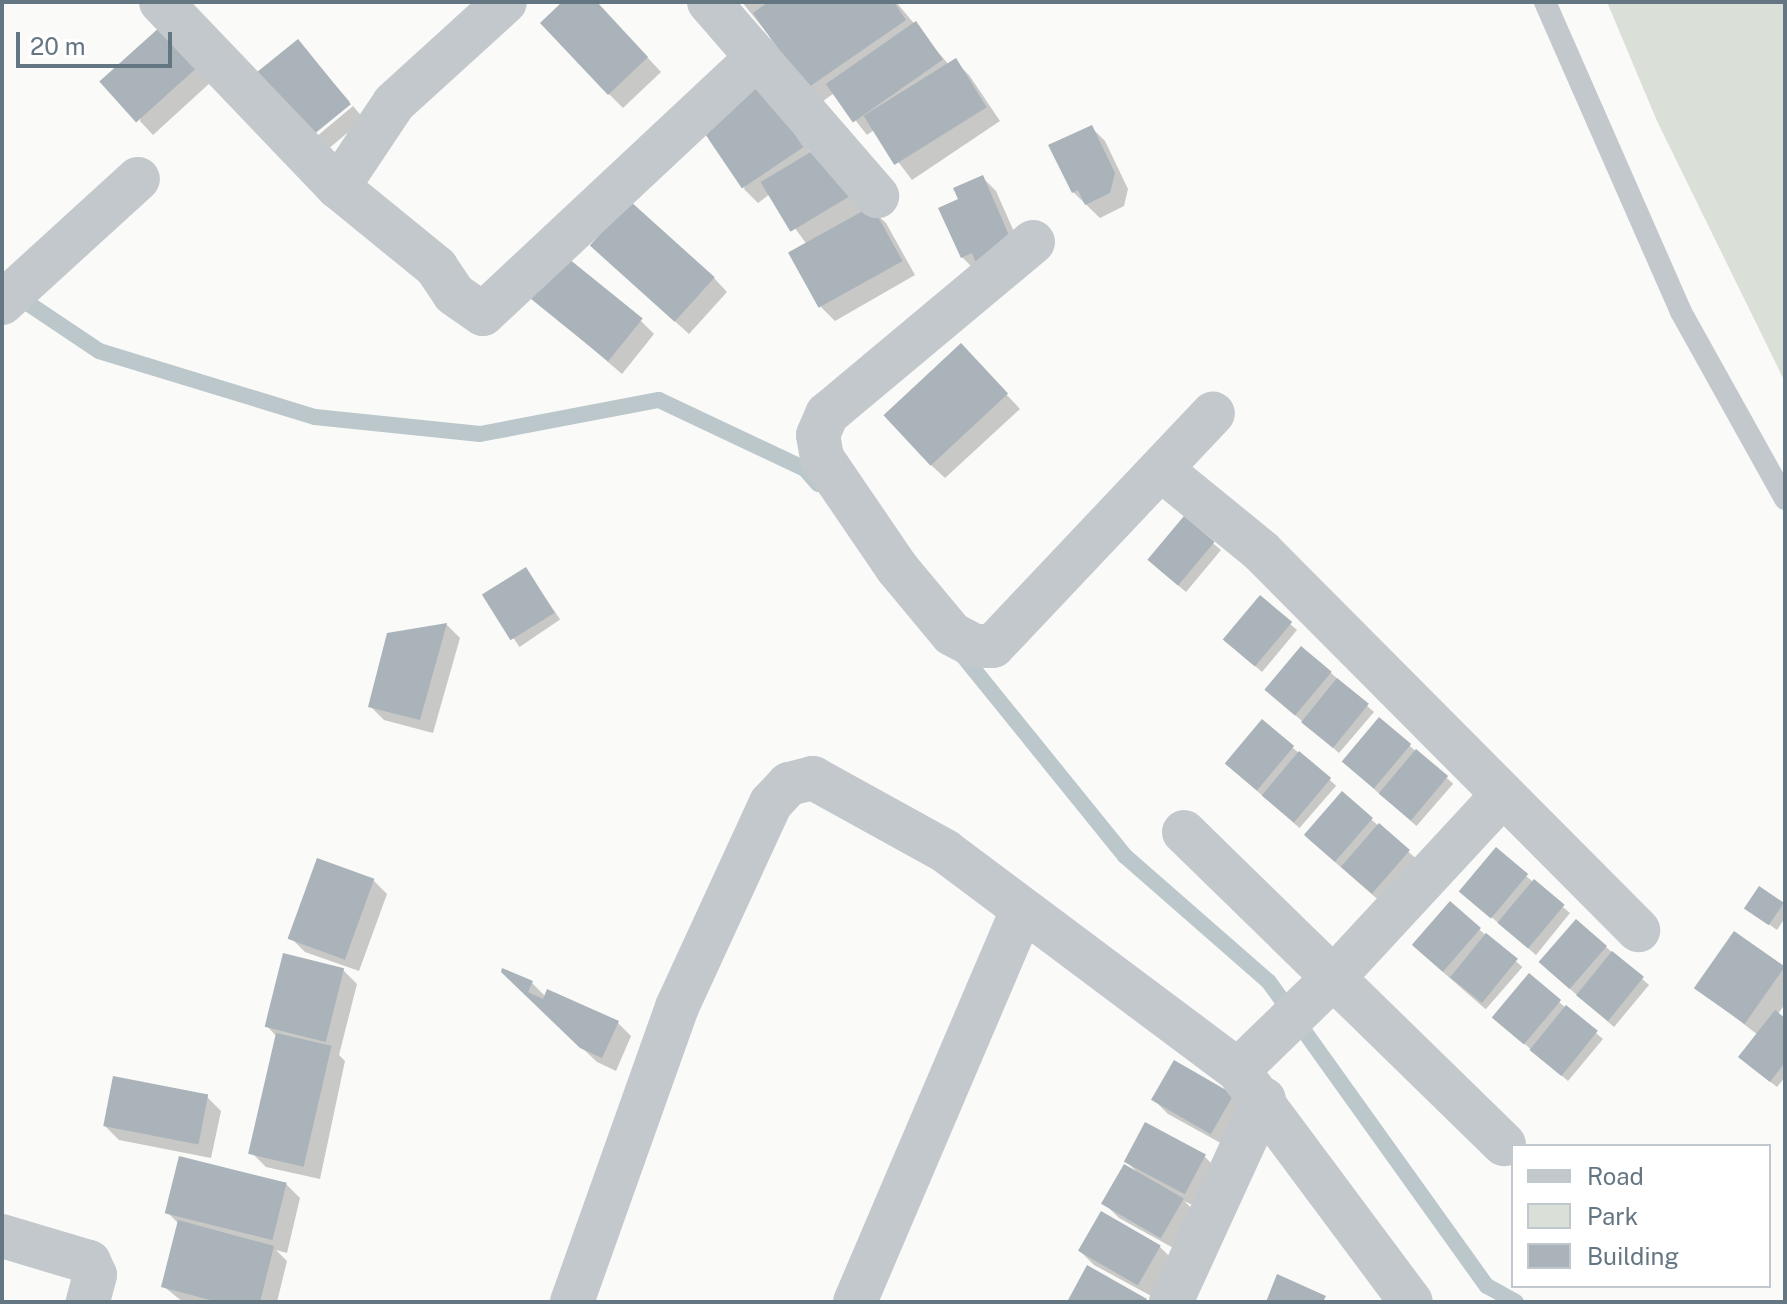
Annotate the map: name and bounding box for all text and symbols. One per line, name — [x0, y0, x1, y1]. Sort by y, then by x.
scale bar — [20, 16, 176, 66]
text: 20 m — [30, 32, 86, 60]
legend — [1511, 1144, 1771, 1288]
text: Road — [1587, 1162, 1644, 1190]
text: Park — [1587, 1202, 1638, 1230]
text: Building — [1587, 1242, 1679, 1270]

